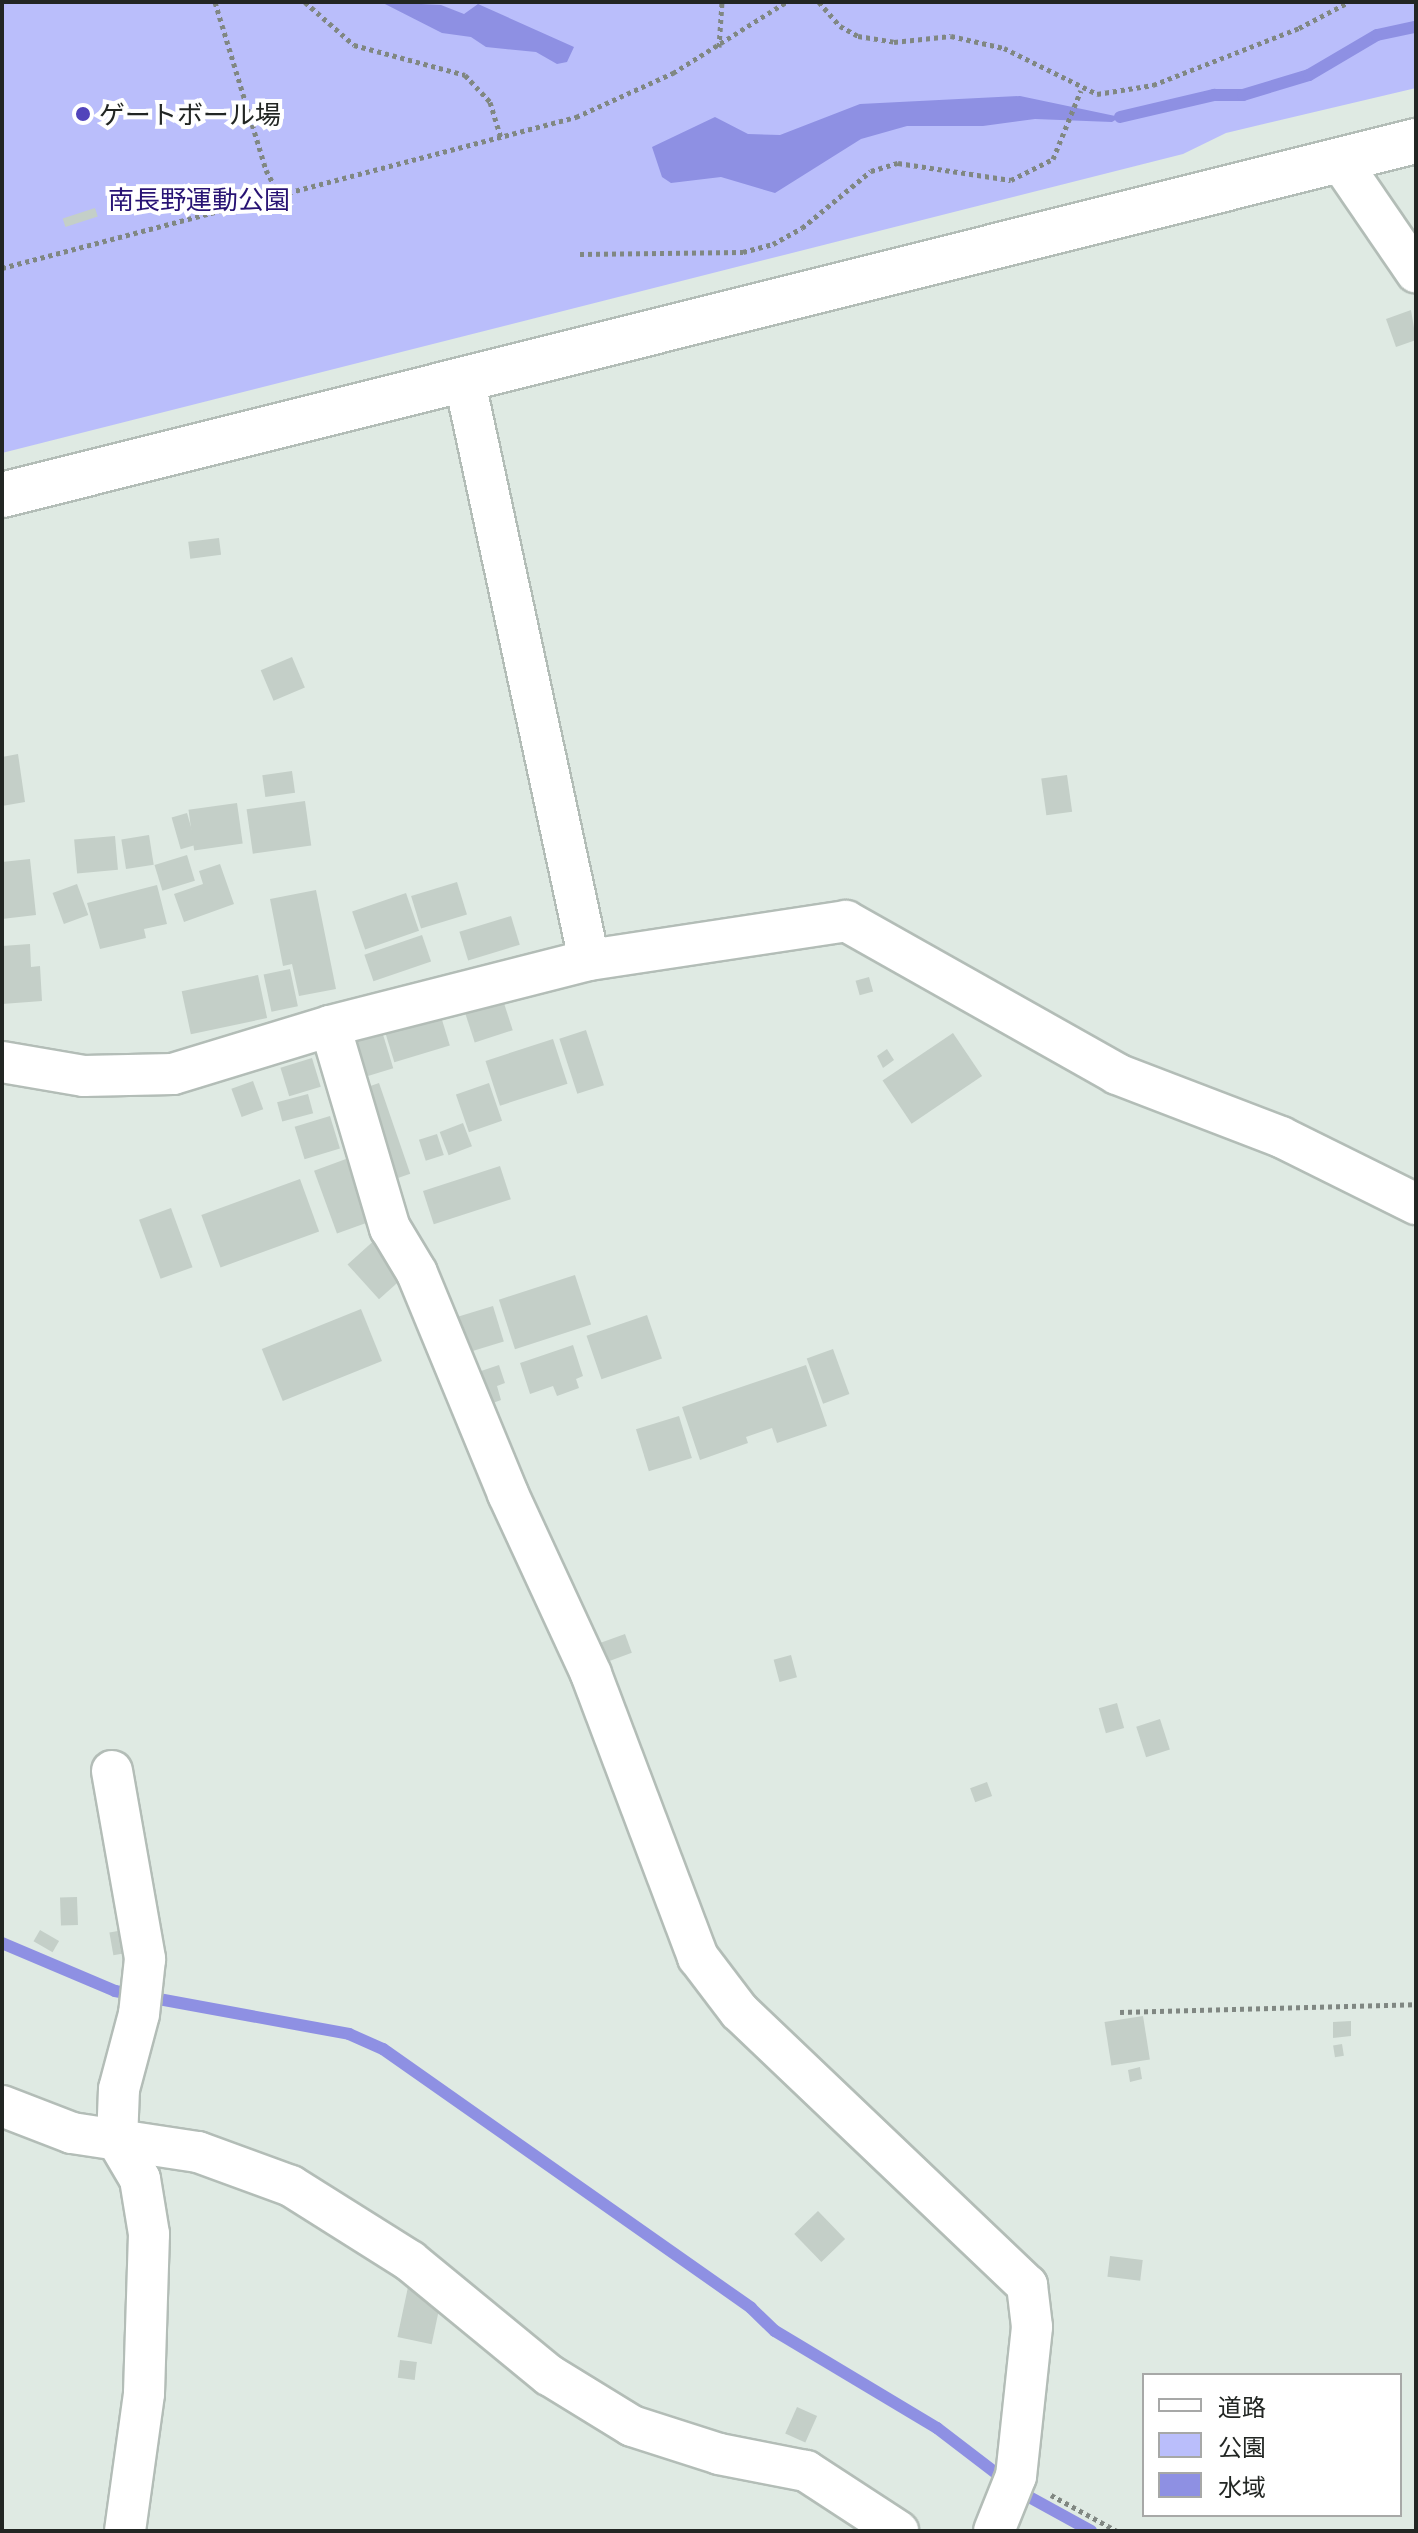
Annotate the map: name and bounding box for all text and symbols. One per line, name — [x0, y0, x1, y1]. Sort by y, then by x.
place label: ゲートボール場 — [99, 98, 281, 130]
marker: ゲートボール場 — [74, 105, 92, 123]
park label: 南長野運動公園 — [108, 183, 290, 215]
legend — [1142, 2373, 1402, 2517]
text: 道路 — [1218, 2392, 1266, 2421]
text: 公園 — [1218, 2432, 1266, 2461]
text: 水域 — [1218, 2472, 1266, 2501]

